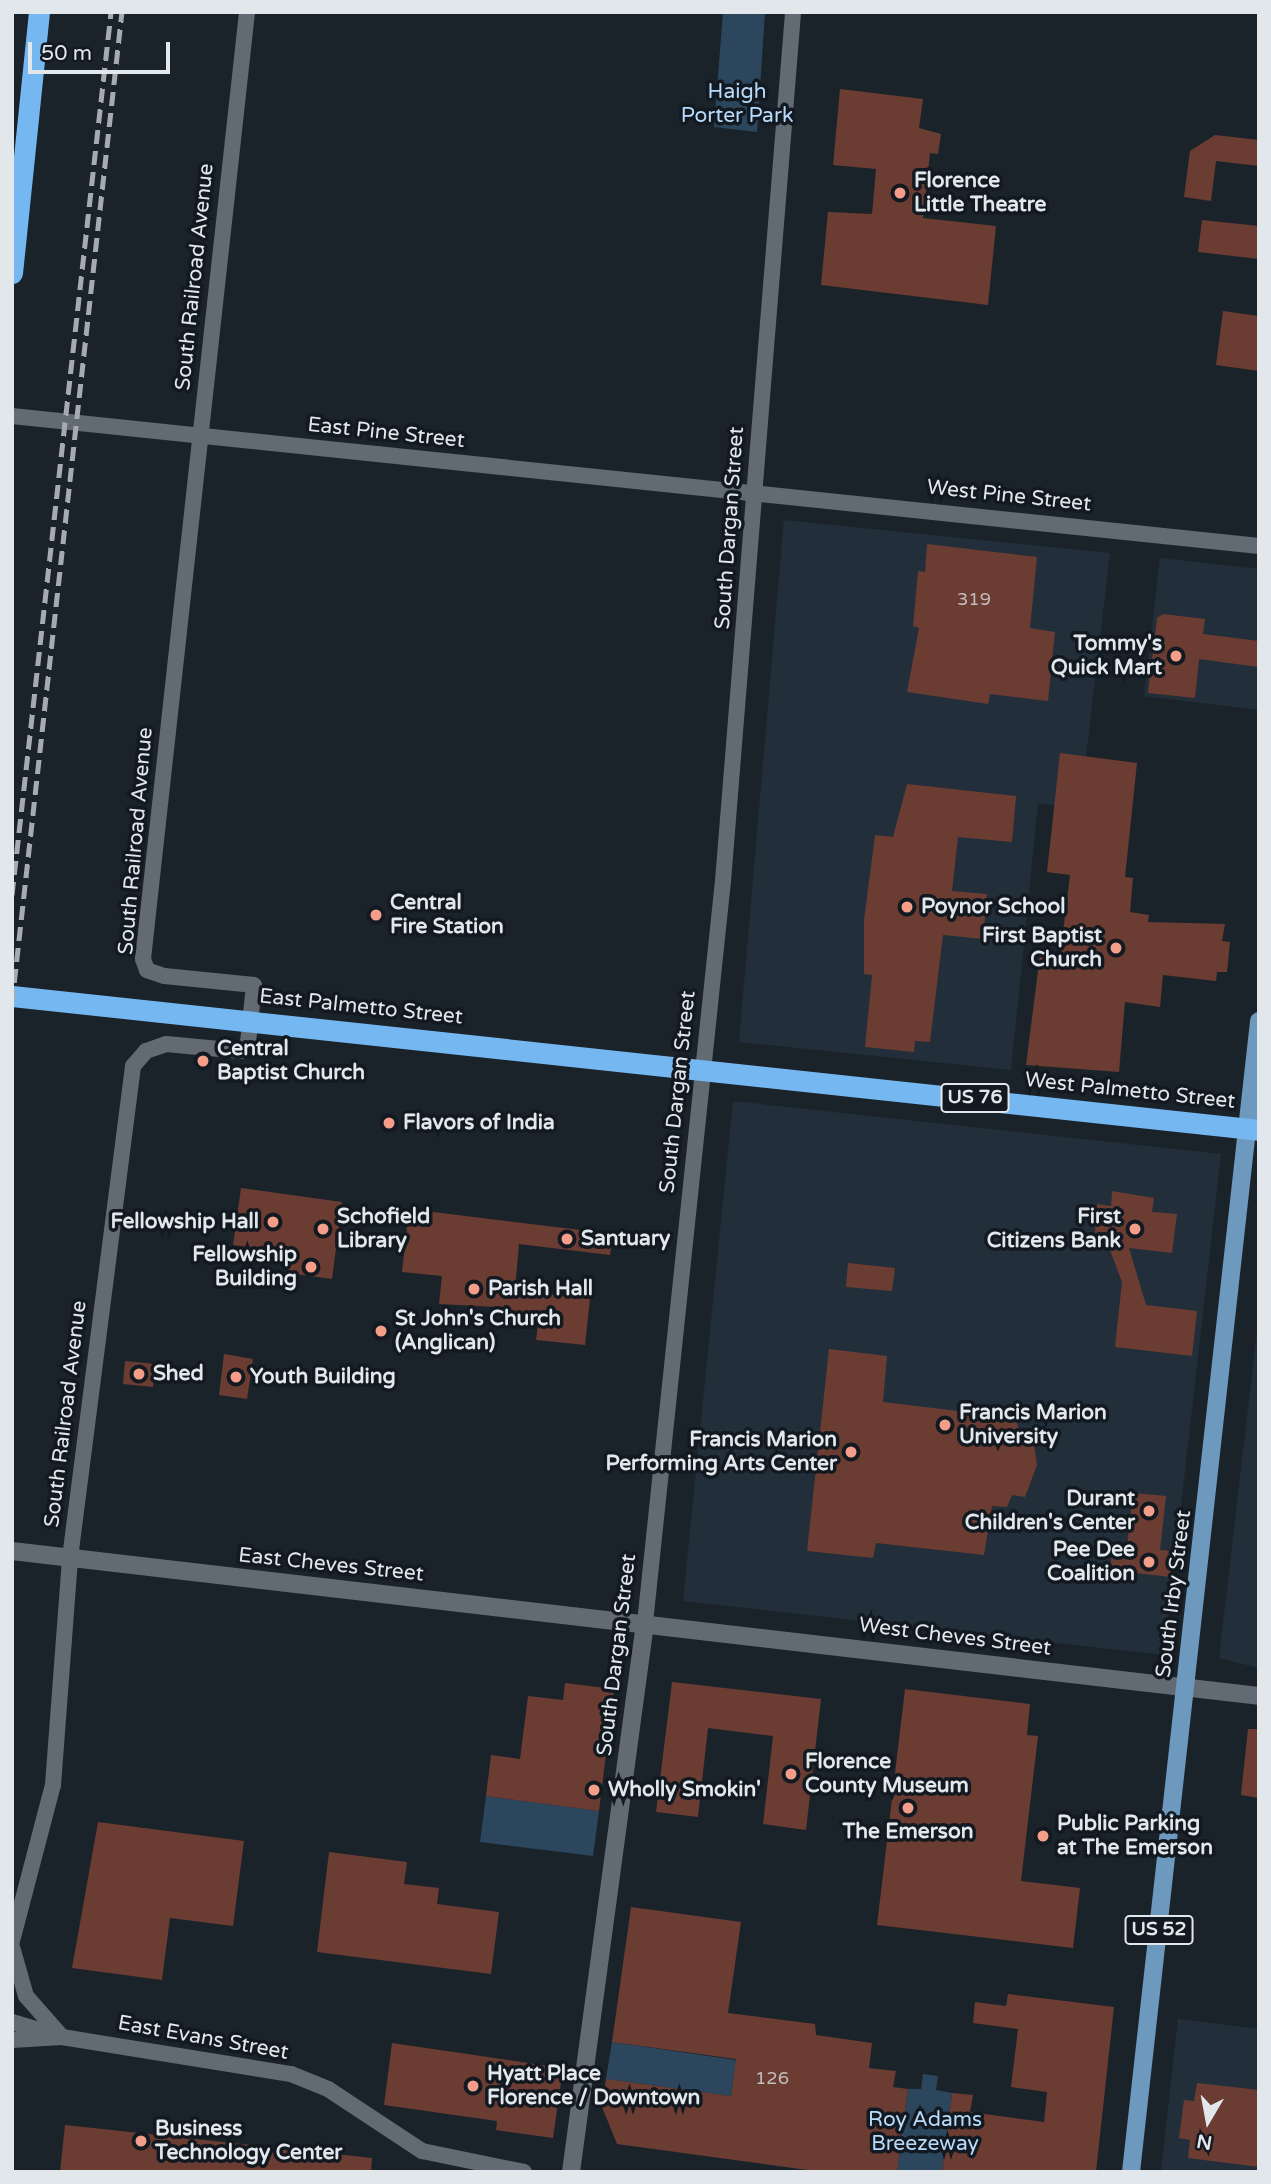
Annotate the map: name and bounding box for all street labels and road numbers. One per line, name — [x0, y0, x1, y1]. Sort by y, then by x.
street label: South Railroad Avenue — [171, 162, 219, 392]
street label: East Pine Street — [306, 412, 466, 454]
street label: South Dargan Street — [710, 426, 750, 630]
street label: West Pine Street — [926, 475, 1092, 517]
street label: South Railroad Avenue — [114, 726, 158, 956]
street label: East Palmetto Street — [258, 984, 464, 1030]
street label: South Dargan Street — [655, 990, 701, 1194]
street label: West Palmetto Street — [1023, 1067, 1237, 1115]
road number: US 76 — [940, 1082, 1010, 1114]
street label: South Railroad Avenue — [40, 1299, 92, 1529]
street label: South Irby Street — [1151, 1509, 1197, 1679]
street label: East Cheves Street — [237, 1543, 425, 1587]
street label: South Dargan Street — [592, 1553, 642, 1757]
street label: West Cheves Street — [858, 1613, 1052, 1661]
road number: US 52 — [1124, 1914, 1194, 1946]
street label: East Evans Street — [116, 2011, 290, 2065]

